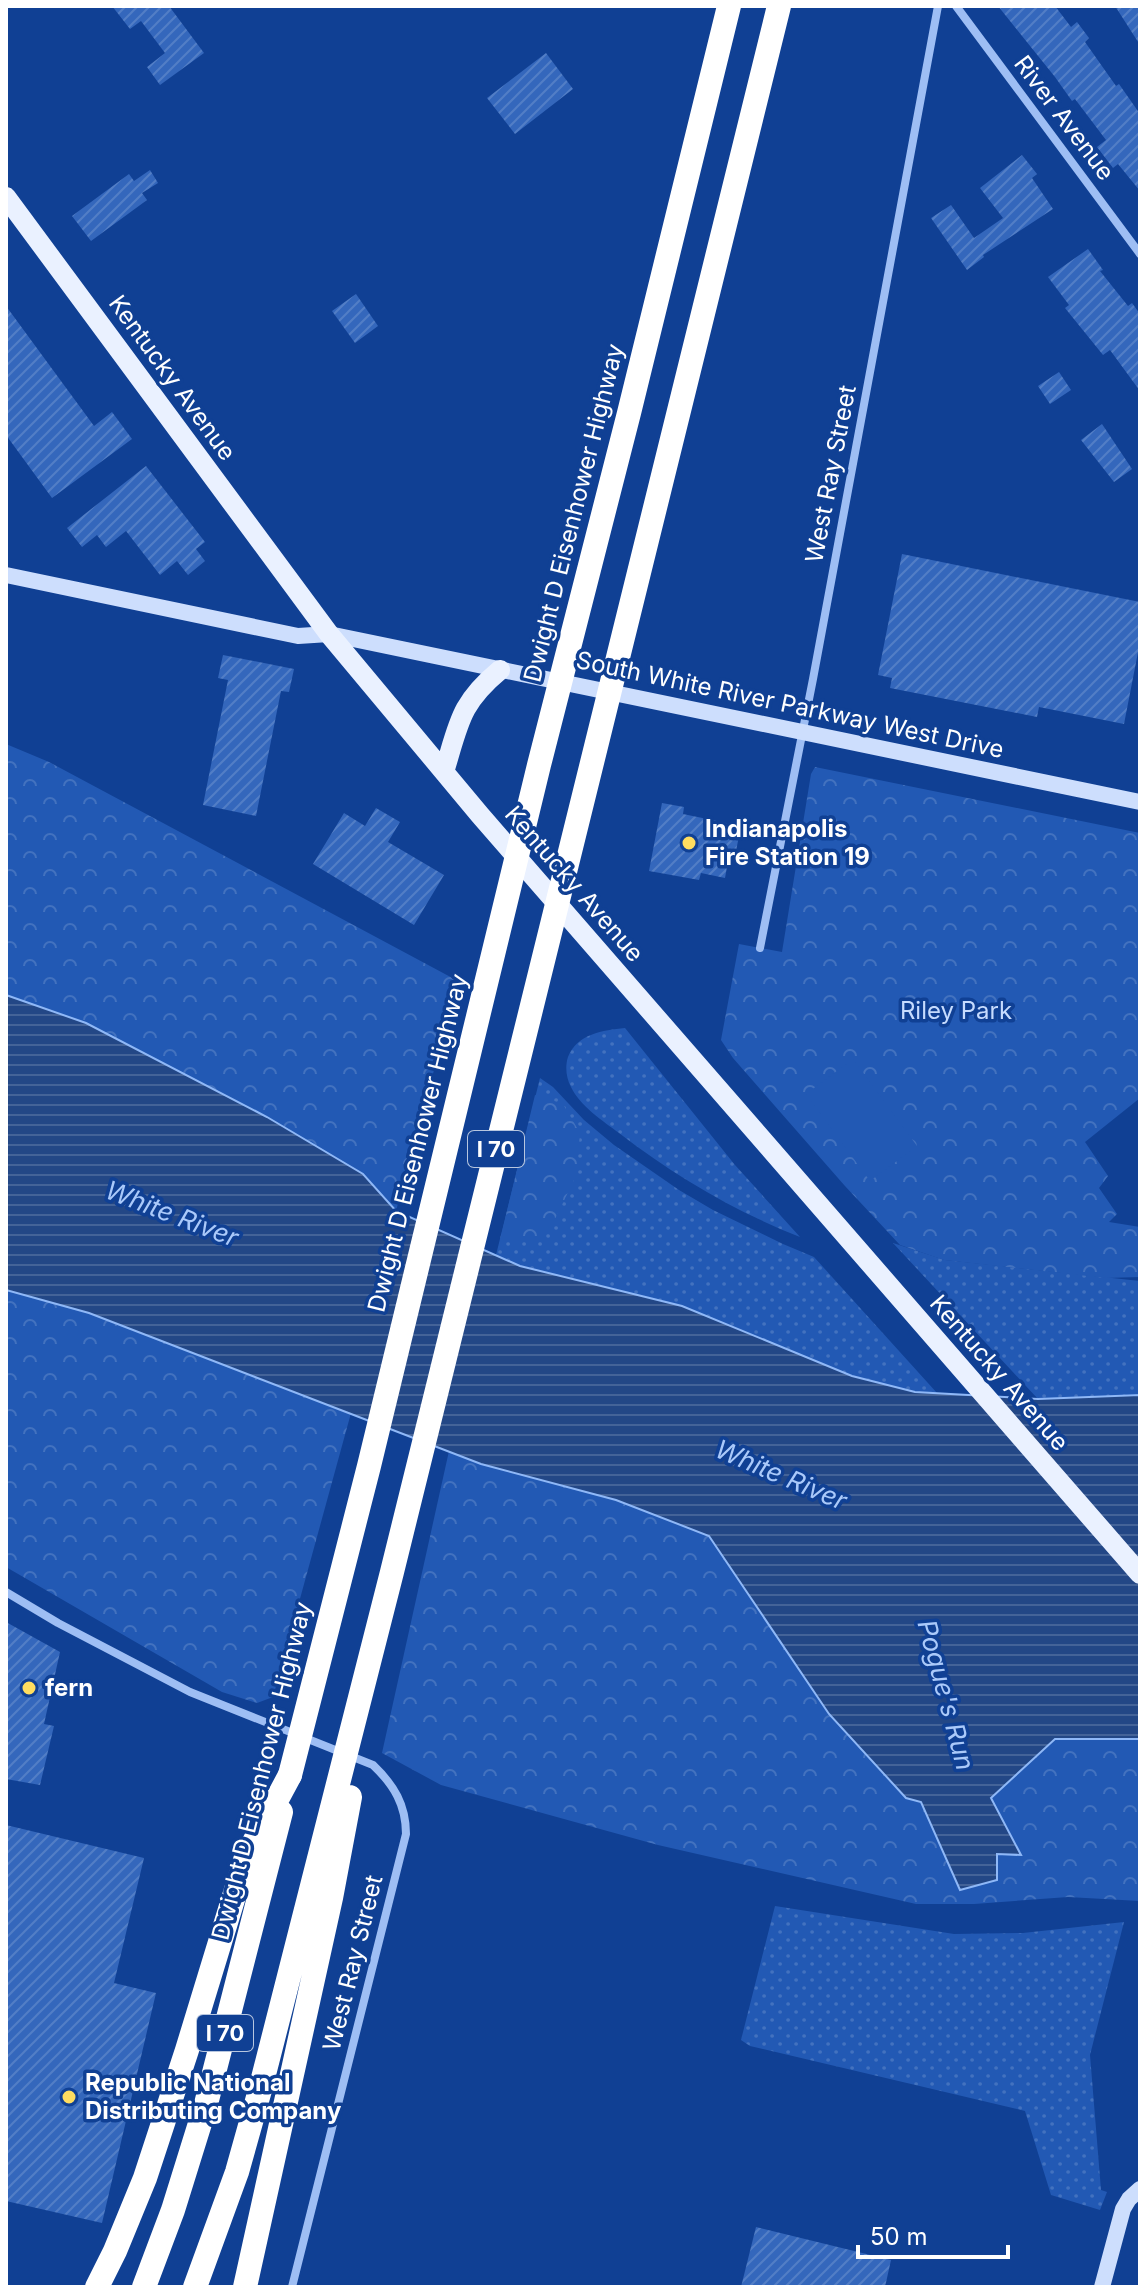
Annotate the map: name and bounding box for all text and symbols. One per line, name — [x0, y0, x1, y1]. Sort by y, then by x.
street label: River Avenue — [1008, 50, 1121, 186]
street label: Kentucky Avenue — [103, 290, 242, 466]
street label: Dwight D Eisenhower Highway — [517, 341, 630, 685]
street label: West Ray Street — [799, 383, 862, 565]
street label: South White River Parkway West Drive — [574, 645, 1007, 764]
street label: Kentucky Avenue — [499, 800, 650, 967]
place label: Indianapolis Fire Station 19 — [705, 814, 870, 871]
marker: Indianapolis Fire Station 19 — [680, 834, 698, 852]
street label: Dwight D Eisenhower Highway — [361, 971, 474, 1315]
park label: Riley Park — [900, 996, 1012, 1025]
road number: I 70 — [468, 1131, 524, 1167]
water label: White River — [101, 1174, 244, 1253]
street label: Kentucky Avenue — [924, 1289, 1075, 1456]
water label: White River — [711, 1433, 853, 1517]
street label: Dwight D Eisenhower Highway — [205, 1599, 318, 1943]
water label: Pogue's Run — [912, 1616, 981, 1773]
place label: fern — [45, 1673, 93, 1702]
marker: fern — [20, 1679, 38, 1697]
street label: West Ray Street — [317, 1872, 388, 2054]
road number: I 70 — [197, 2015, 253, 2051]
place label: Republic National Distributing Company — [85, 2068, 342, 2125]
marker: Republic National Distributing Company — [60, 2088, 78, 2106]
scale bar — [858, 2209, 1008, 2259]
text: 50 m — [870, 2222, 928, 2251]

